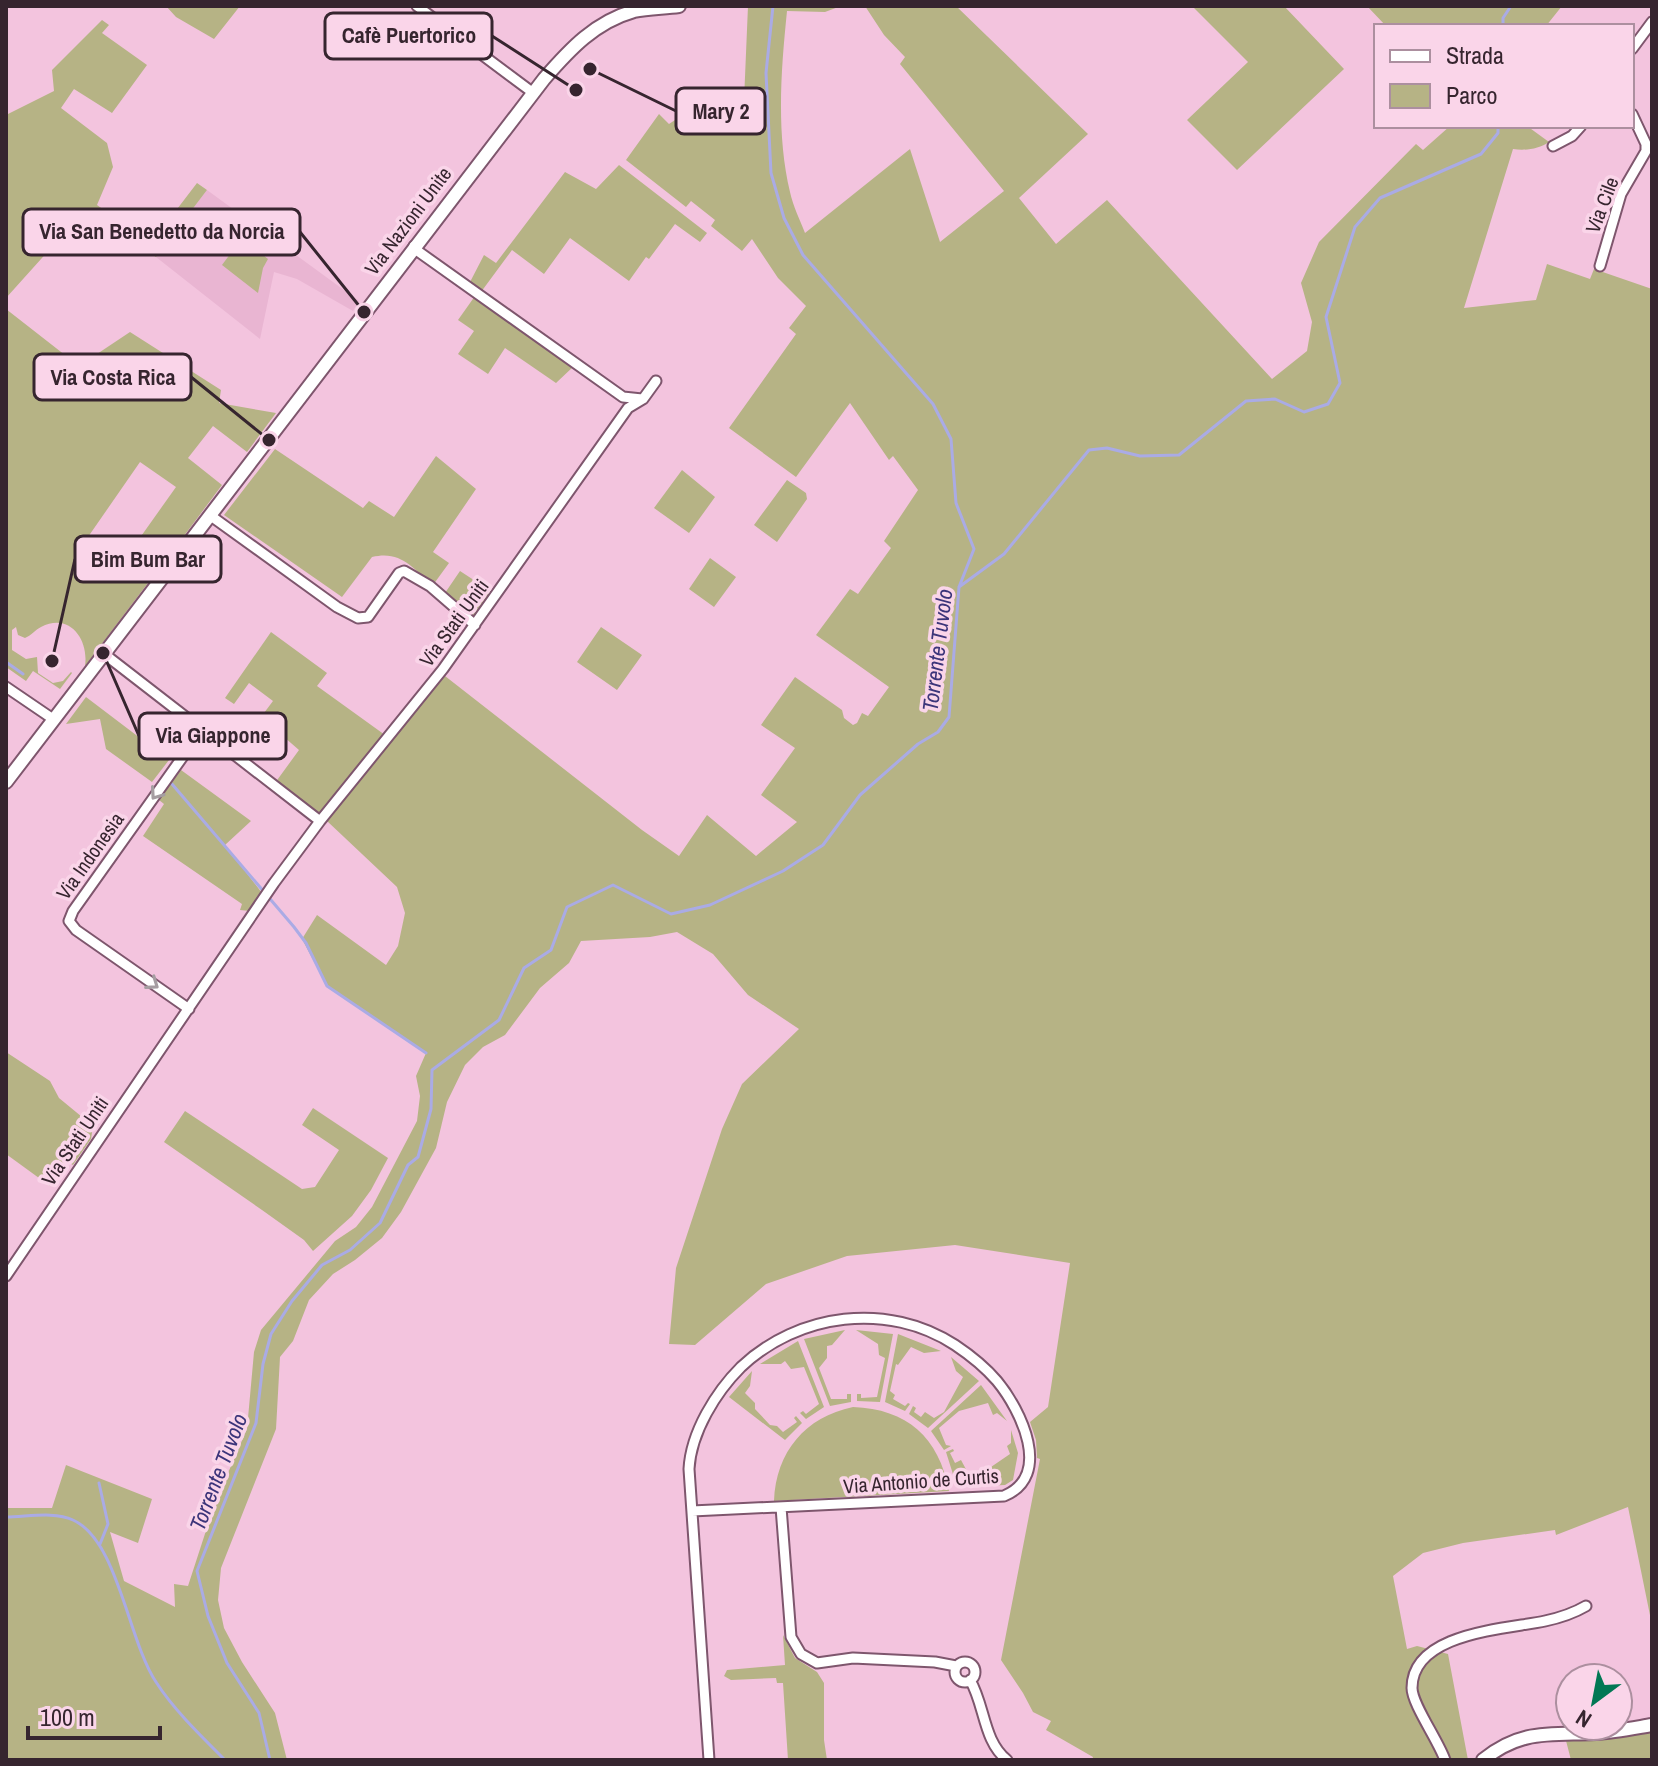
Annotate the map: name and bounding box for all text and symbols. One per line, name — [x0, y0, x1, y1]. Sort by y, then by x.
callout: Cafè Puertorico — [325, 13, 492, 59]
text: Cafè Puertorico — [342, 20, 476, 50]
legend — [1374, 24, 1634, 128]
text: Strada — [1446, 39, 1504, 71]
text: Parco — [1446, 79, 1497, 111]
callout: Mary 2 — [676, 88, 765, 134]
text: Mary 2 — [692, 96, 750, 126]
street label: Via Nazioni Unite — [358, 161, 457, 280]
street label: Via Cile — [1579, 173, 1625, 237]
callout: Via San Benedetto da Norcia — [23, 209, 300, 255]
text: Via San Benedetto da Norcia — [39, 216, 285, 246]
callout: Via Costa Rica — [34, 354, 191, 400]
text: Via Costa Rica — [50, 362, 176, 392]
callout: Bim Bum Bar — [75, 536, 221, 582]
text: Bim Bum Bar — [91, 544, 205, 574]
street label: Via Stati Uniti — [413, 574, 494, 672]
water label: Torrente Tuvolo — [915, 587, 959, 713]
callout: Via Giappone — [139, 713, 286, 759]
text: Via Giappone — [156, 720, 271, 750]
one-way arrow — [151, 785, 166, 800]
street label: Via Indonesia — [50, 807, 130, 905]
one-way arrow — [144, 974, 158, 988]
street label: Via Stati Uniti — [35, 1091, 114, 1190]
water label: Torrente Tuvolo — [182, 1409, 254, 1535]
street label: Via Antonio de Curtis — [842, 1462, 1000, 1499]
north arrow — [1554, 1662, 1634, 1742]
scale bar — [28, 1690, 160, 1740]
text: 100 m — [40, 1701, 95, 1733]
text: N — [1570, 1703, 1597, 1735]

